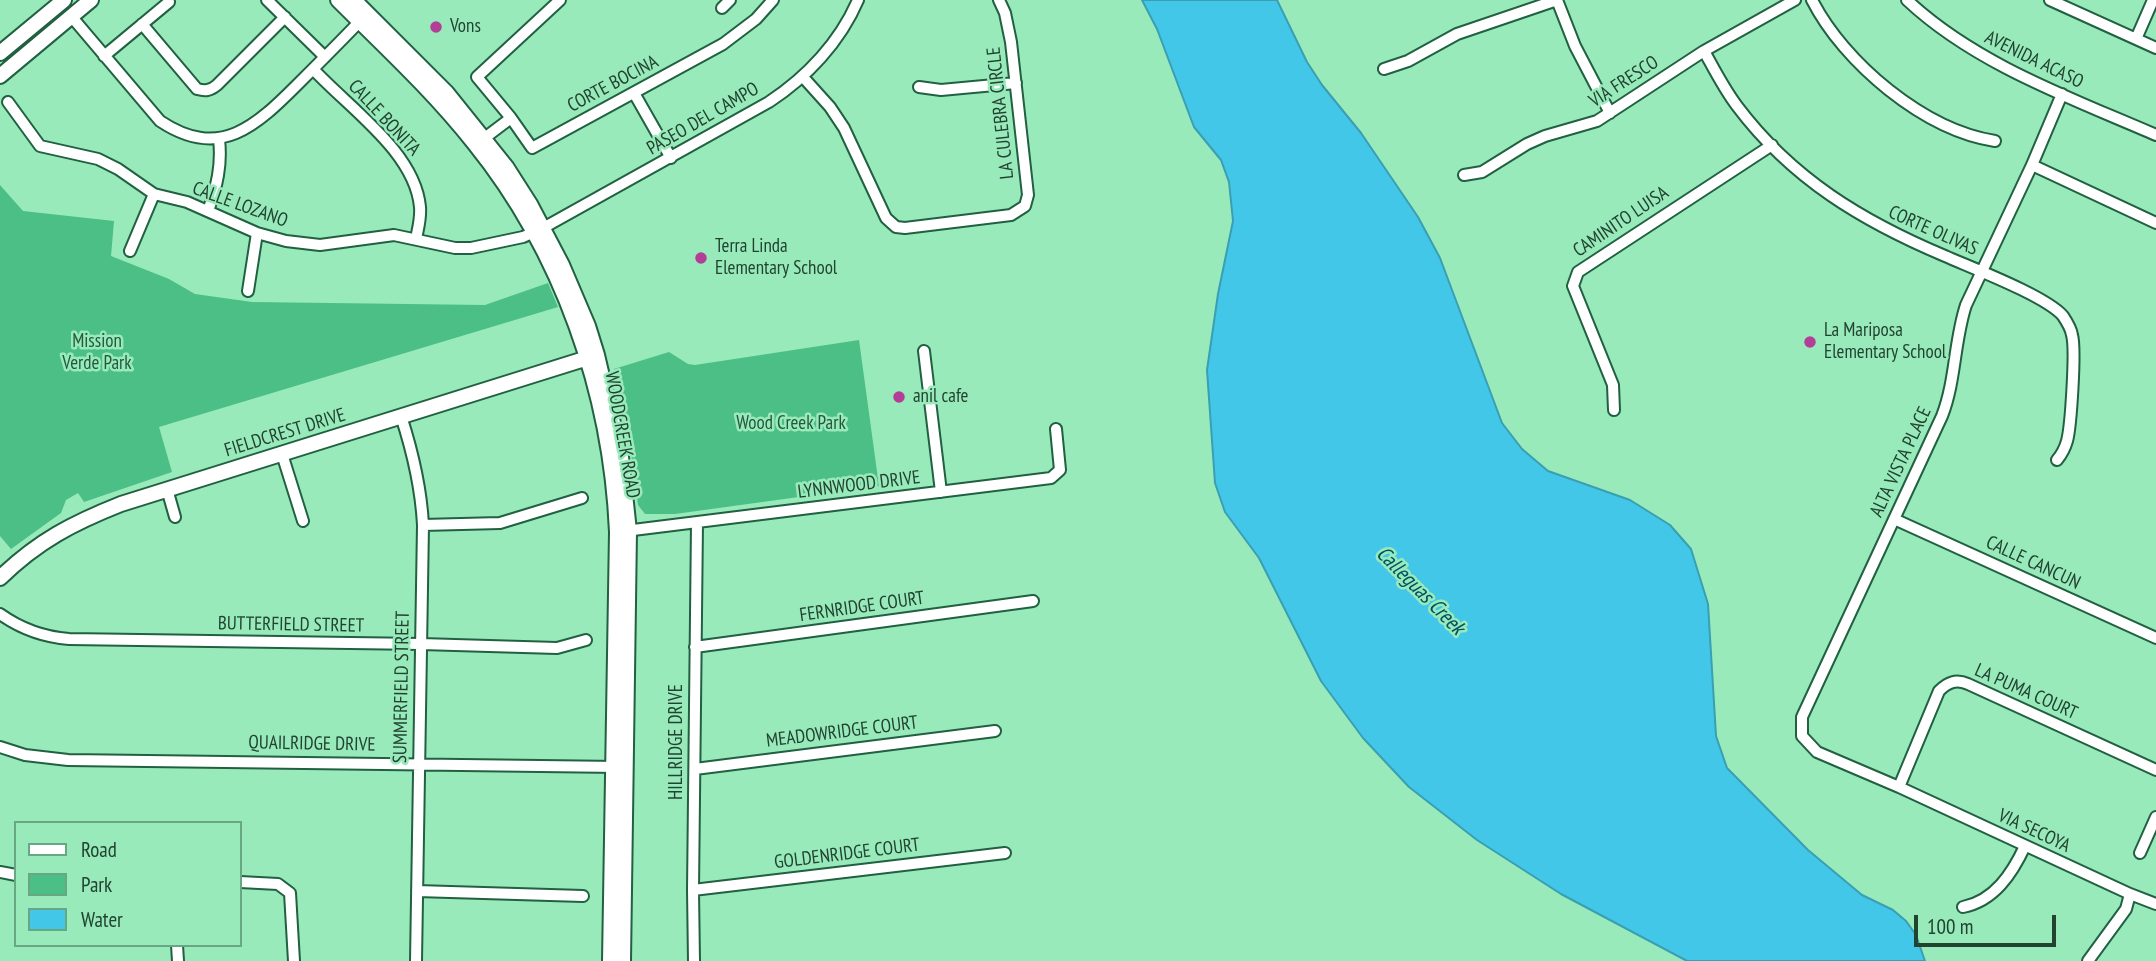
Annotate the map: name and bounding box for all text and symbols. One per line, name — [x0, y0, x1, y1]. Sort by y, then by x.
place label: Vons — [450, 16, 481, 38]
marker: Vons — [428, 19, 444, 35]
street label: AVENIDA ACASO — [1981, 26, 2087, 94]
street label: LA CULEBRA CIRCLE — [983, 46, 1019, 180]
street label: CORTE BOCINA — [564, 51, 662, 117]
street label: VIA FRESCO — [1585, 51, 1663, 113]
street label: CALLE BONITA — [343, 75, 425, 161]
street label: PASEO DEL CAMPO — [643, 78, 763, 160]
street label: CALLE LOZANO — [189, 177, 291, 233]
street label: CAMINITO LUISA — [1569, 182, 1673, 262]
street label: CORTE OLIVAS — [1885, 201, 1981, 261]
place label: Terra Linda Elementary School — [715, 236, 837, 280]
marker: Terra Linda Elementary School — [693, 250, 709, 266]
place label: La Mariposa Elementary School — [1824, 320, 1946, 364]
park label: Mission Verde Park — [62, 331, 132, 375]
marker: La Mariposa Elementary School — [1802, 334, 1818, 350]
street label: WOODCREEK ROAD — [600, 370, 644, 500]
place label: anil cafe — [913, 386, 968, 408]
marker: anil cafe — [891, 389, 907, 405]
street label: ALTA VISTA PLACE — [1865, 403, 1937, 521]
street label: FIELDCREST DRIVE — [222, 404, 348, 462]
park label: Wood Creek Park — [736, 413, 846, 435]
street label: LYNNWOOD DRIVE — [797, 466, 921, 504]
street label: CALLE CANCUN — [1982, 531, 2084, 595]
water label: Calleguas Creek — [1371, 542, 1469, 640]
street label: FERNRIDGE COURT — [798, 587, 926, 627]
street label: SUMMERFIELD STREET — [389, 611, 415, 763]
street label: BUTTERFIELD STREET — [218, 612, 364, 638]
street label: LA PUMA COURT — [1971, 659, 2081, 725]
street label: HILLRIDGE DRIVE — [666, 684, 688, 800]
street label: MEADOWRIDGE COURT — [765, 711, 919, 753]
street label: QUAILRIDGE DRIVE — [248, 731, 376, 757]
street label: VIA SECOYA — [1994, 804, 2074, 858]
legend — [14, 821, 242, 947]
street label: GOLDENRIDGE COURT — [773, 834, 921, 874]
text: Road — [81, 836, 117, 863]
text: Park — [81, 871, 112, 898]
scale bar — [1918, 902, 2060, 946]
text: Water — [81, 906, 123, 933]
text: 100 m — [1927, 913, 1973, 940]

